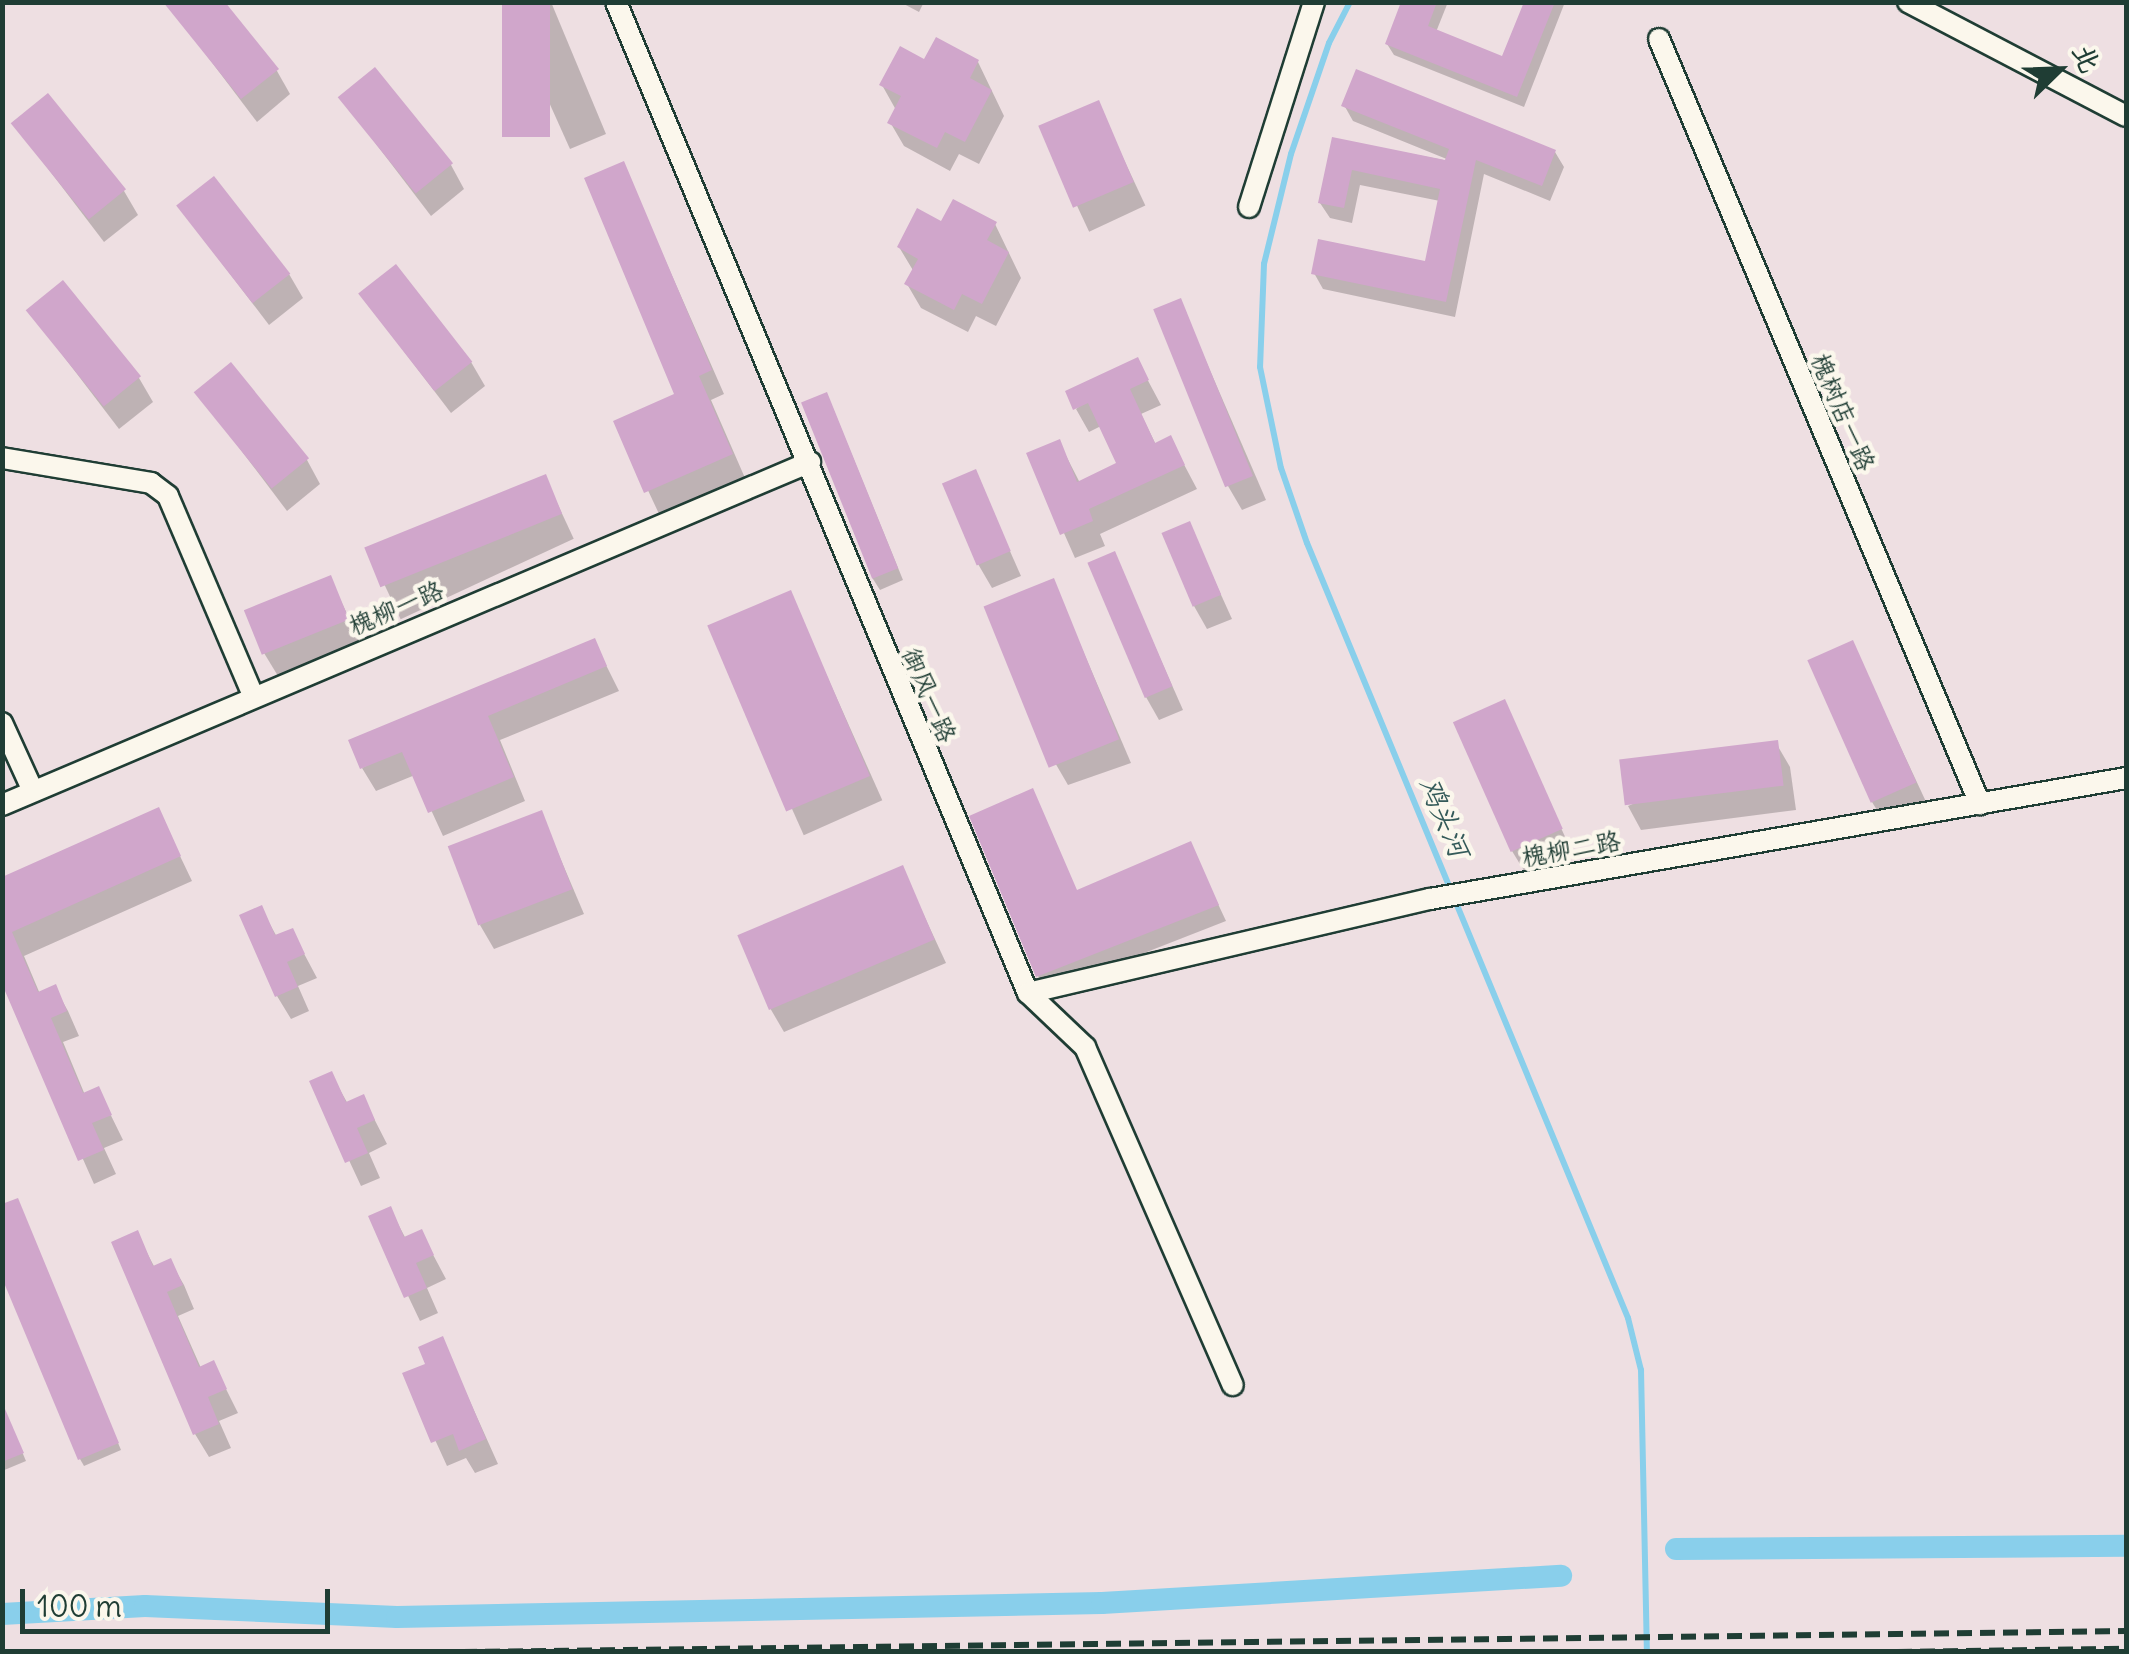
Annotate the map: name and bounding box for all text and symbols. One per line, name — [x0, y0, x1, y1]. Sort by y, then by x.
north arrow — [2009, 20, 2109, 120]
text: 北 — [2065, 38, 2109, 78]
street label: 槐树店一路 — [1805, 349, 1881, 475]
street label: 槐柳一路 — [344, 575, 448, 641]
street label: 御风一路 — [896, 643, 962, 747]
water label: 鸡头河 — [1413, 772, 1477, 862]
street label: 槐柳二路 — [1519, 826, 1623, 872]
scale bar — [25, 1569, 335, 1631]
text: 100 m — [37, 1587, 122, 1625]

